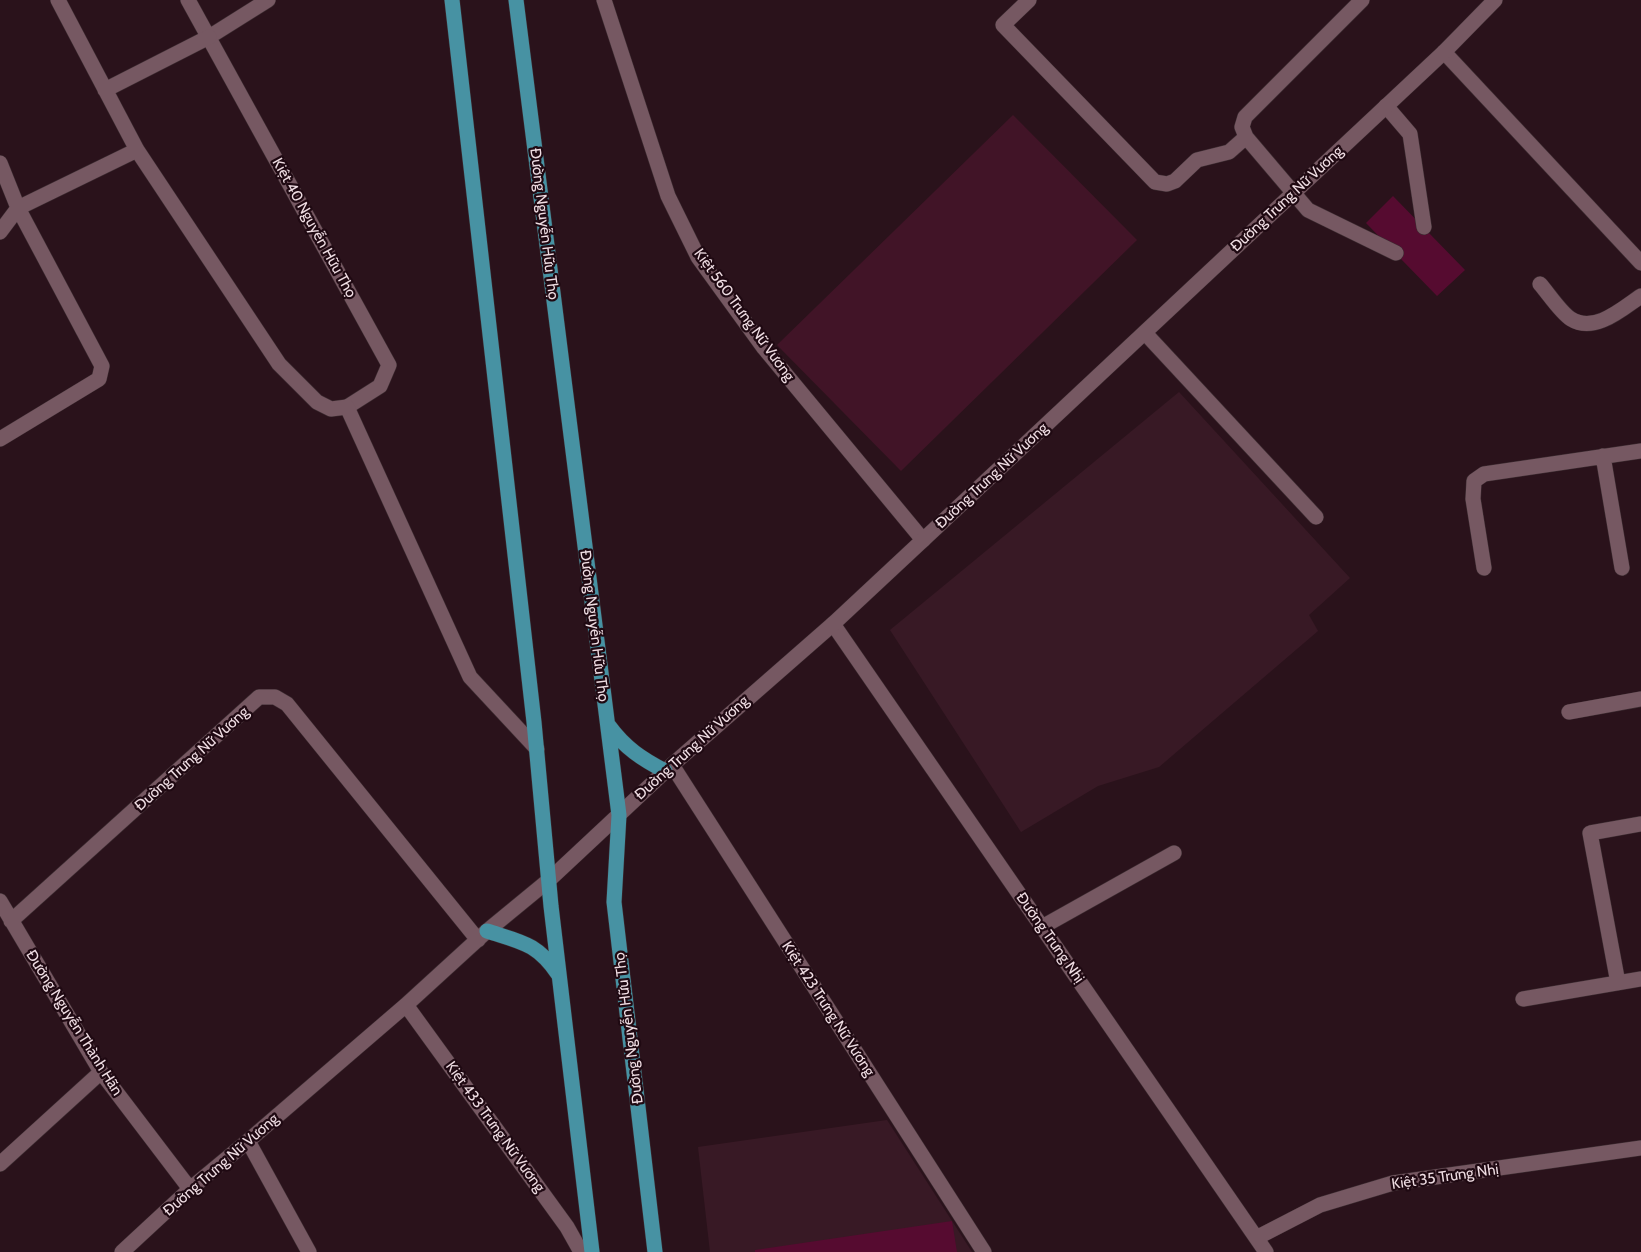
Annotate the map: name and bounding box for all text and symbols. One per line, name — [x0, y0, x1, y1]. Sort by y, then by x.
street label: Đường Trưng Nữ Vương — [1227, 142, 1347, 256]
street label: Đường Nguyễn Hữu Thọ — [526, 147, 562, 301]
street label: Kiệt 40 Nguyễn Hữu Thọ — [268, 155, 360, 301]
street label: Kiệt 560 Trưng Nữ Vương — [690, 245, 798, 385]
street label: Đường Trưng Nữ Vương — [932, 419, 1052, 533]
street label: Đường Nguyễn Hữu Thọ — [576, 549, 612, 703]
street label: Đường Trưng Nữ Vương — [631, 692, 753, 804]
street label: Đường Trưng Nữ Vương — [131, 703, 253, 815]
street label: Đường Trưng Nhị — [1012, 889, 1088, 987]
street label: Kiệt 423 Trưng Nữ Vương — [778, 938, 878, 1080]
street label: Đường Nguyễn Thành Hãn — [22, 947, 126, 1099]
street label: Đường Nguyễn Hữu Thọ — [611, 951, 647, 1105]
street label: Kiệt 433 Trưng Nữ Vương — [442, 1058, 548, 1196]
street label: Đường Trưng Nữ Vương — [160, 1110, 282, 1220]
street label: Kiệt 35 Trưng Nhị — [1390, 1161, 1500, 1193]

